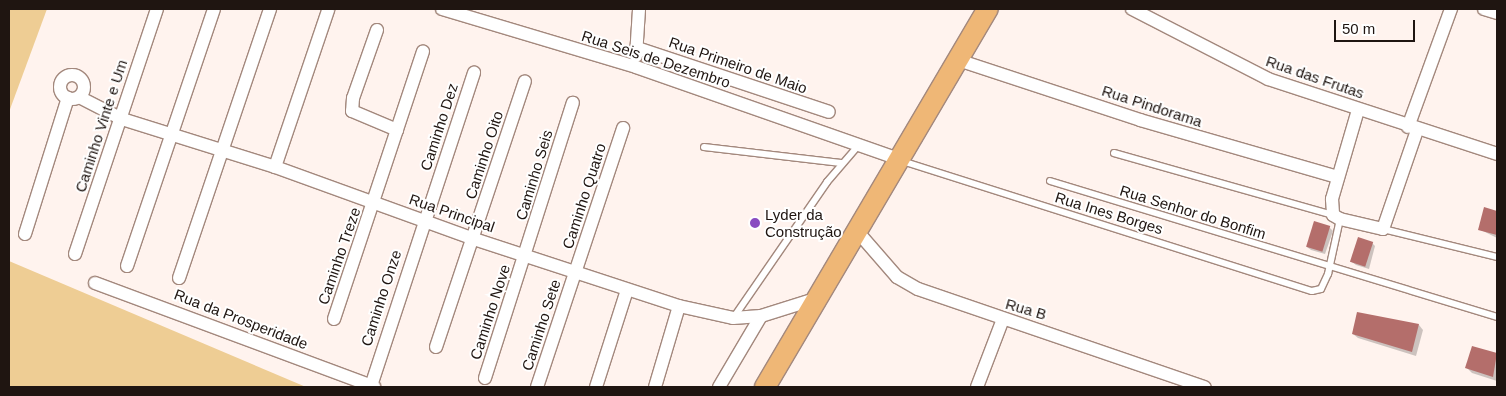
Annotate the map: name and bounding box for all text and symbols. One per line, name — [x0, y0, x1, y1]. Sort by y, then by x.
scale bar — [1336, 10, 1417, 42]
text: 50 m — [1342, 20, 1375, 37]
street label: Rua Seis de Dezembro — [579, 26, 733, 92]
street label: Rua Primeiro de Maio — [666, 33, 810, 97]
street label: Rua das Frutas — [1264, 52, 1366, 102]
street label: Caminho Vinte e Um — [71, 58, 131, 194]
street label: Caminho Dez — [416, 81, 462, 173]
street label: Rua Pindorama — [1100, 81, 1204, 131]
street label: Caminho Oito — [461, 109, 507, 201]
street label: Caminho Seis — [512, 128, 556, 222]
street label: Caminho Quatro — [558, 141, 610, 251]
street label: Rua Senhor do Bonfim — [1118, 181, 1268, 243]
street label: Rua Ines Borges — [1053, 188, 1165, 238]
street label: Rua Principal — [407, 190, 497, 236]
street label: Caminho Treze — [314, 205, 364, 307]
place label: Lyder da Construção — [765, 205, 842, 240]
marker: Lyder da Construção — [749, 217, 761, 229]
street label: Caminho Onze — [357, 248, 405, 348]
street label: Caminho Nove — [466, 262, 514, 362]
street label: Caminho Sete — [518, 277, 564, 373]
street label: Rua da Prosperidade — [172, 285, 310, 353]
street label: Rua B — [1003, 295, 1049, 323]

